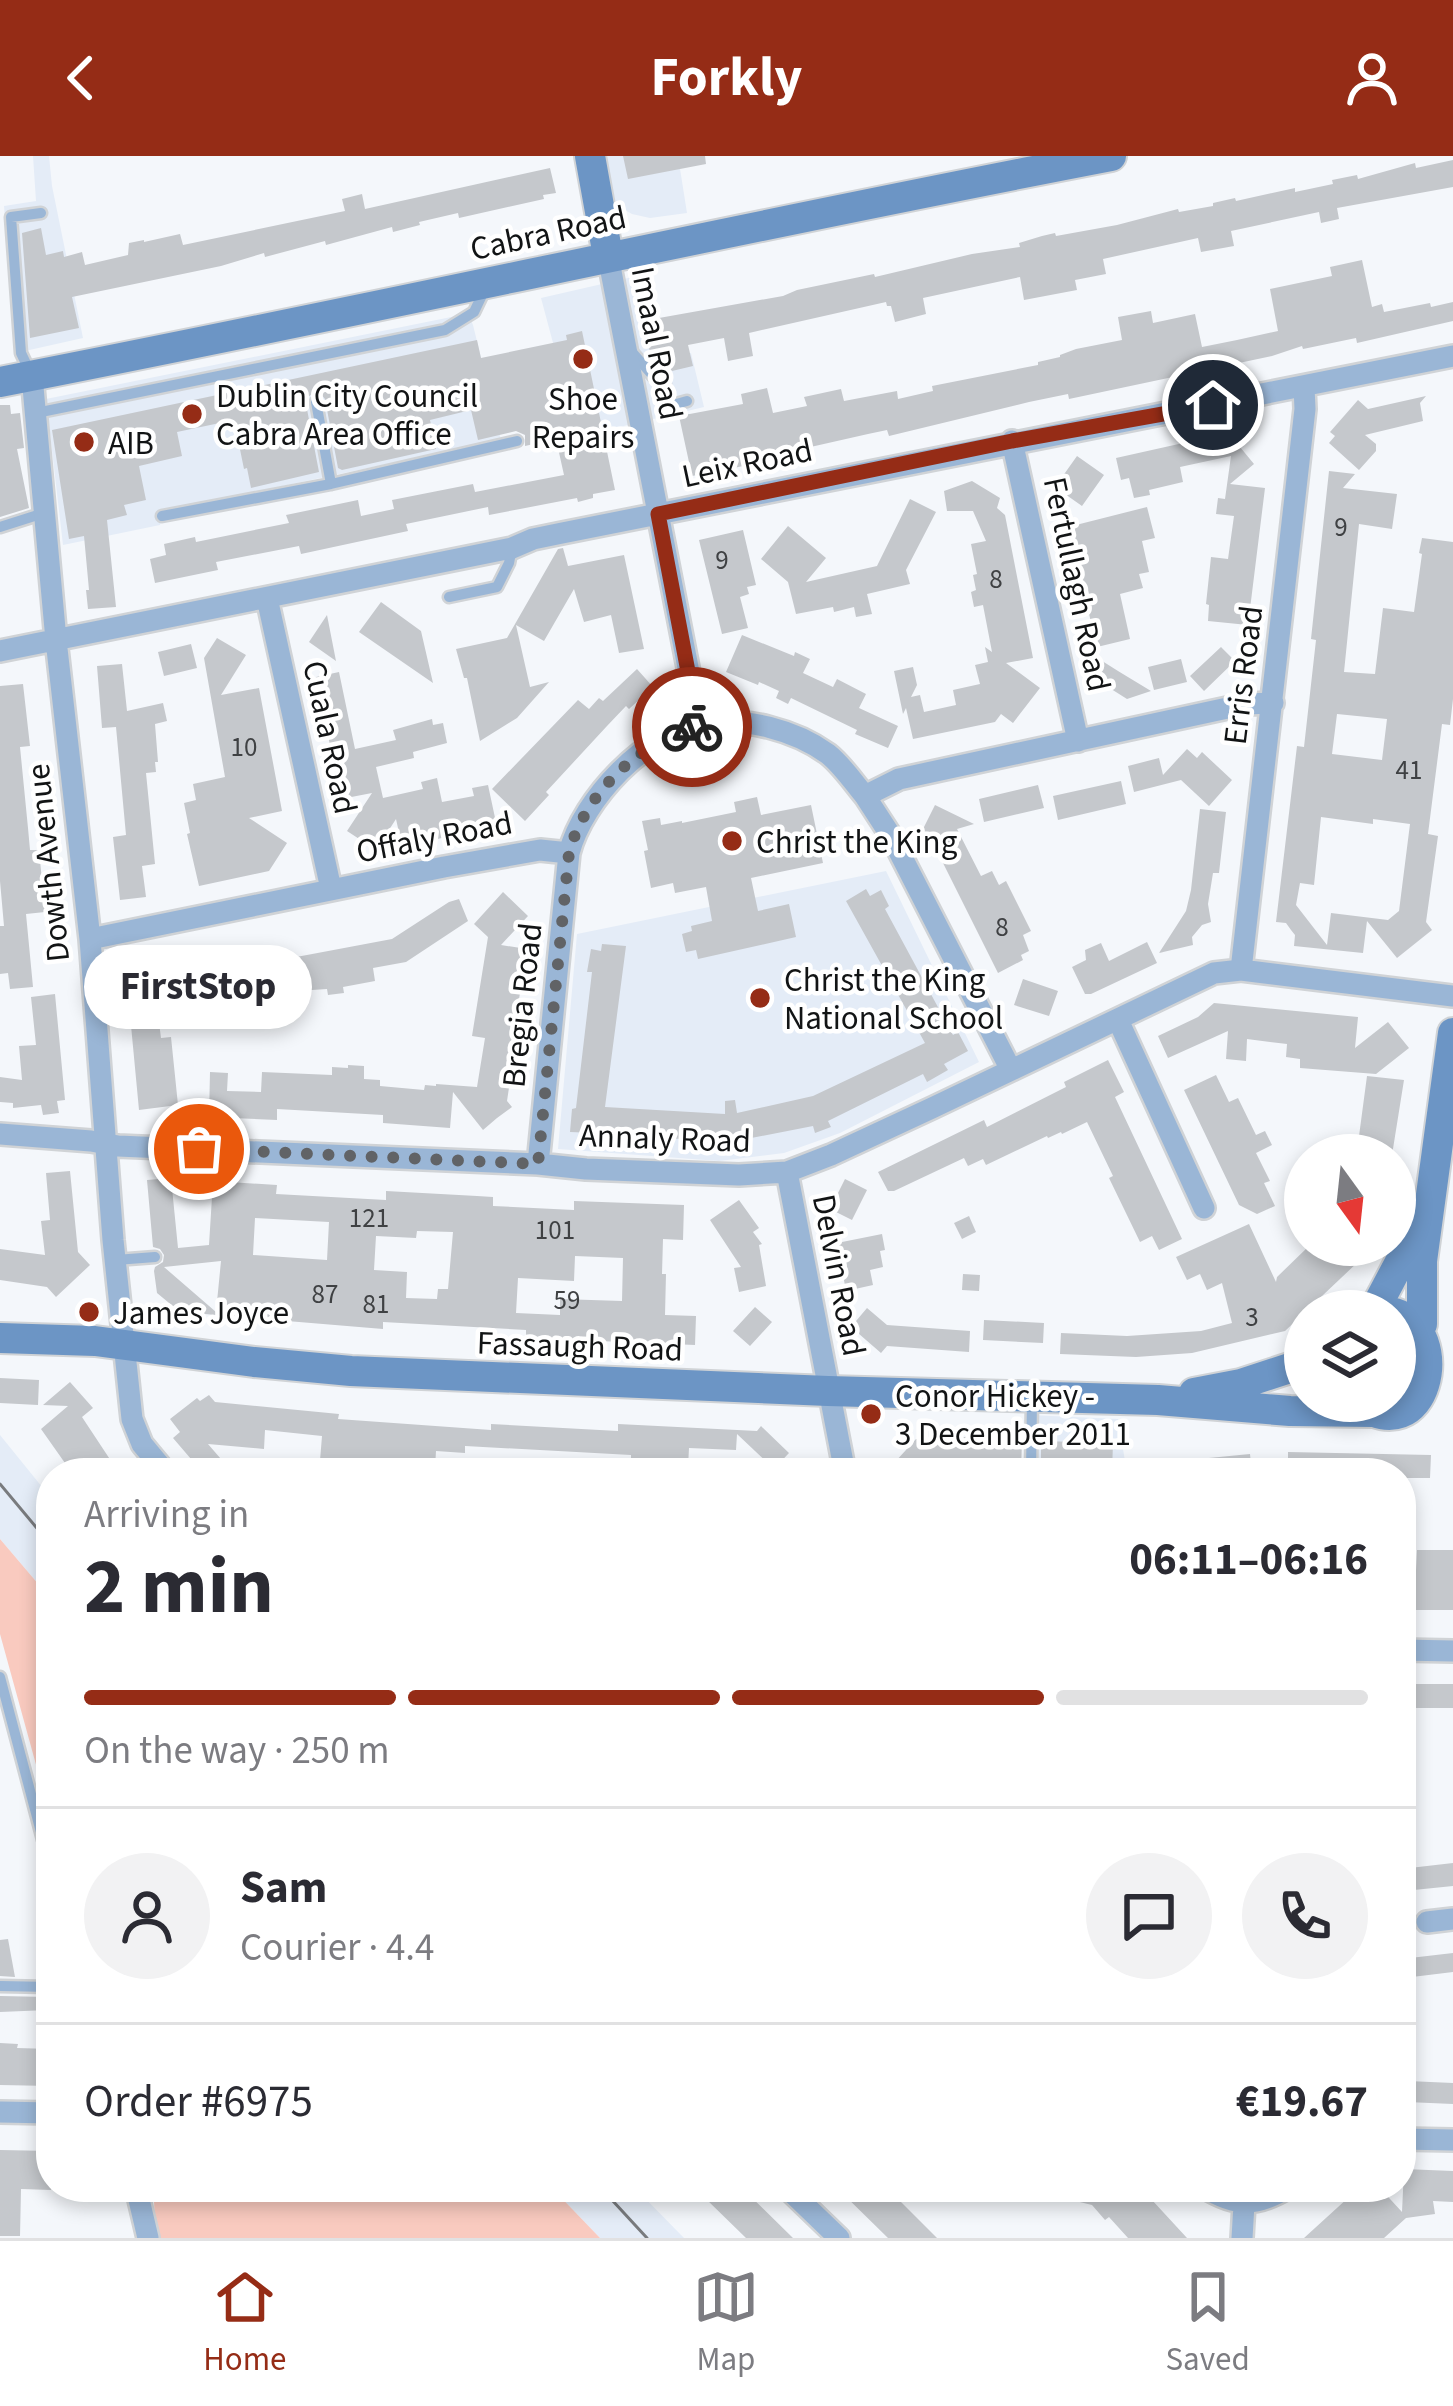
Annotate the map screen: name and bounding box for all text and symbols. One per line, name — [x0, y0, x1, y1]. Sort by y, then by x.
text: Forkly — [651, 40, 802, 117]
icon: back — [48, 45, 114, 111]
icon: person — [1339, 45, 1405, 111]
street label: Cabra Road — [466, 194, 631, 273]
street label: Imaal Road — [619, 263, 694, 424]
marker: Shoe Repairs — [570, 346, 596, 372]
pin — [1162, 354, 1264, 456]
icon: home — [1180, 372, 1246, 438]
place label: Dublin City Council Cabra Area Office — [216, 373, 478, 458]
place label: Shoe Repairs — [532, 376, 634, 461]
marker: Dublin City Council Cabra Area Office — [179, 401, 205, 427]
place label: AIB — [108, 420, 154, 467]
street label: Leix Road — [678, 427, 817, 500]
marker: AIB — [71, 429, 97, 455]
street label: Fertullagh Road — [1031, 473, 1122, 696]
house number: 9 — [1334, 508, 1348, 547]
house number: 9 — [715, 541, 729, 580]
house number: 8 — [989, 560, 1003, 599]
street label: Erris Road — [1212, 603, 1275, 747]
street label: Cuala Road — [290, 656, 369, 818]
courier — [632, 667, 752, 787]
icon: bike — [659, 694, 725, 760]
house number: 10 — [231, 728, 257, 767]
house number: 41 — [1396, 751, 1422, 790]
street label: Dowth Avenue — [15, 761, 82, 964]
street label: Offaly Road — [352, 799, 516, 876]
place label: Christ the King — [756, 819, 958, 866]
marker: Christ the King — [719, 828, 745, 854]
house number: 8 — [995, 908, 1009, 947]
street label: Bregia Road — [490, 920, 555, 1090]
callout: FirstStop — [85, 945, 313, 1029]
place label: Christ the King National School — [784, 957, 1003, 1042]
text: FirstStop — [120, 959, 276, 1015]
marker: Christ the King National School — [747, 985, 773, 1011]
pin — [148, 1098, 250, 1200]
street label: Annaly Road — [578, 1112, 752, 1165]
icon: bag — [166, 1116, 232, 1182]
north arrow — [1284, 1134, 1416, 1266]
map controls — [1284, 1134, 1416, 1422]
street label: Delvin Road — [800, 1190, 877, 1360]
house number: 121 — [349, 1199, 389, 1238]
house number: 101 — [535, 1211, 575, 1250]
house number: 87 — [312, 1275, 338, 1314]
house number: 59 — [554, 1281, 580, 1320]
house number: 81 — [363, 1285, 389, 1324]
place label: James Joyce — [113, 1290, 289, 1337]
button: layers — [1284, 1290, 1416, 1422]
house number: 3 — [1245, 1298, 1259, 1337]
marker: James Joyce — [76, 1299, 102, 1325]
street label: Fassaugh Road — [476, 1319, 684, 1374]
place label: Conor Hickey - 3 December 2011 — [895, 1373, 1131, 1458]
marker: Conor Hickey - 3 December 2011 — [858, 1401, 884, 1427]
text: Arriving in — [84, 1487, 249, 1543]
text: 06:11–06:16 — [1129, 1528, 1368, 1592]
text: 2 min — [84, 1532, 274, 1643]
text: On the way · 250 m — [84, 1723, 390, 1779]
button: person — [84, 1853, 210, 1979]
button: chat — [1086, 1853, 1212, 1979]
button: phone — [1242, 1853, 1368, 1979]
text: Sam — [240, 1856, 327, 1920]
text: Courier · 4.4 — [240, 1920, 434, 1976]
text: Order #6975 — [84, 2070, 313, 2134]
text: €19.67 — [1236, 2070, 1368, 2134]
tab: Home — [203, 2264, 286, 2383]
tab: Map — [693, 2264, 759, 2383]
tab: Saved — [1165, 2264, 1250, 2383]

